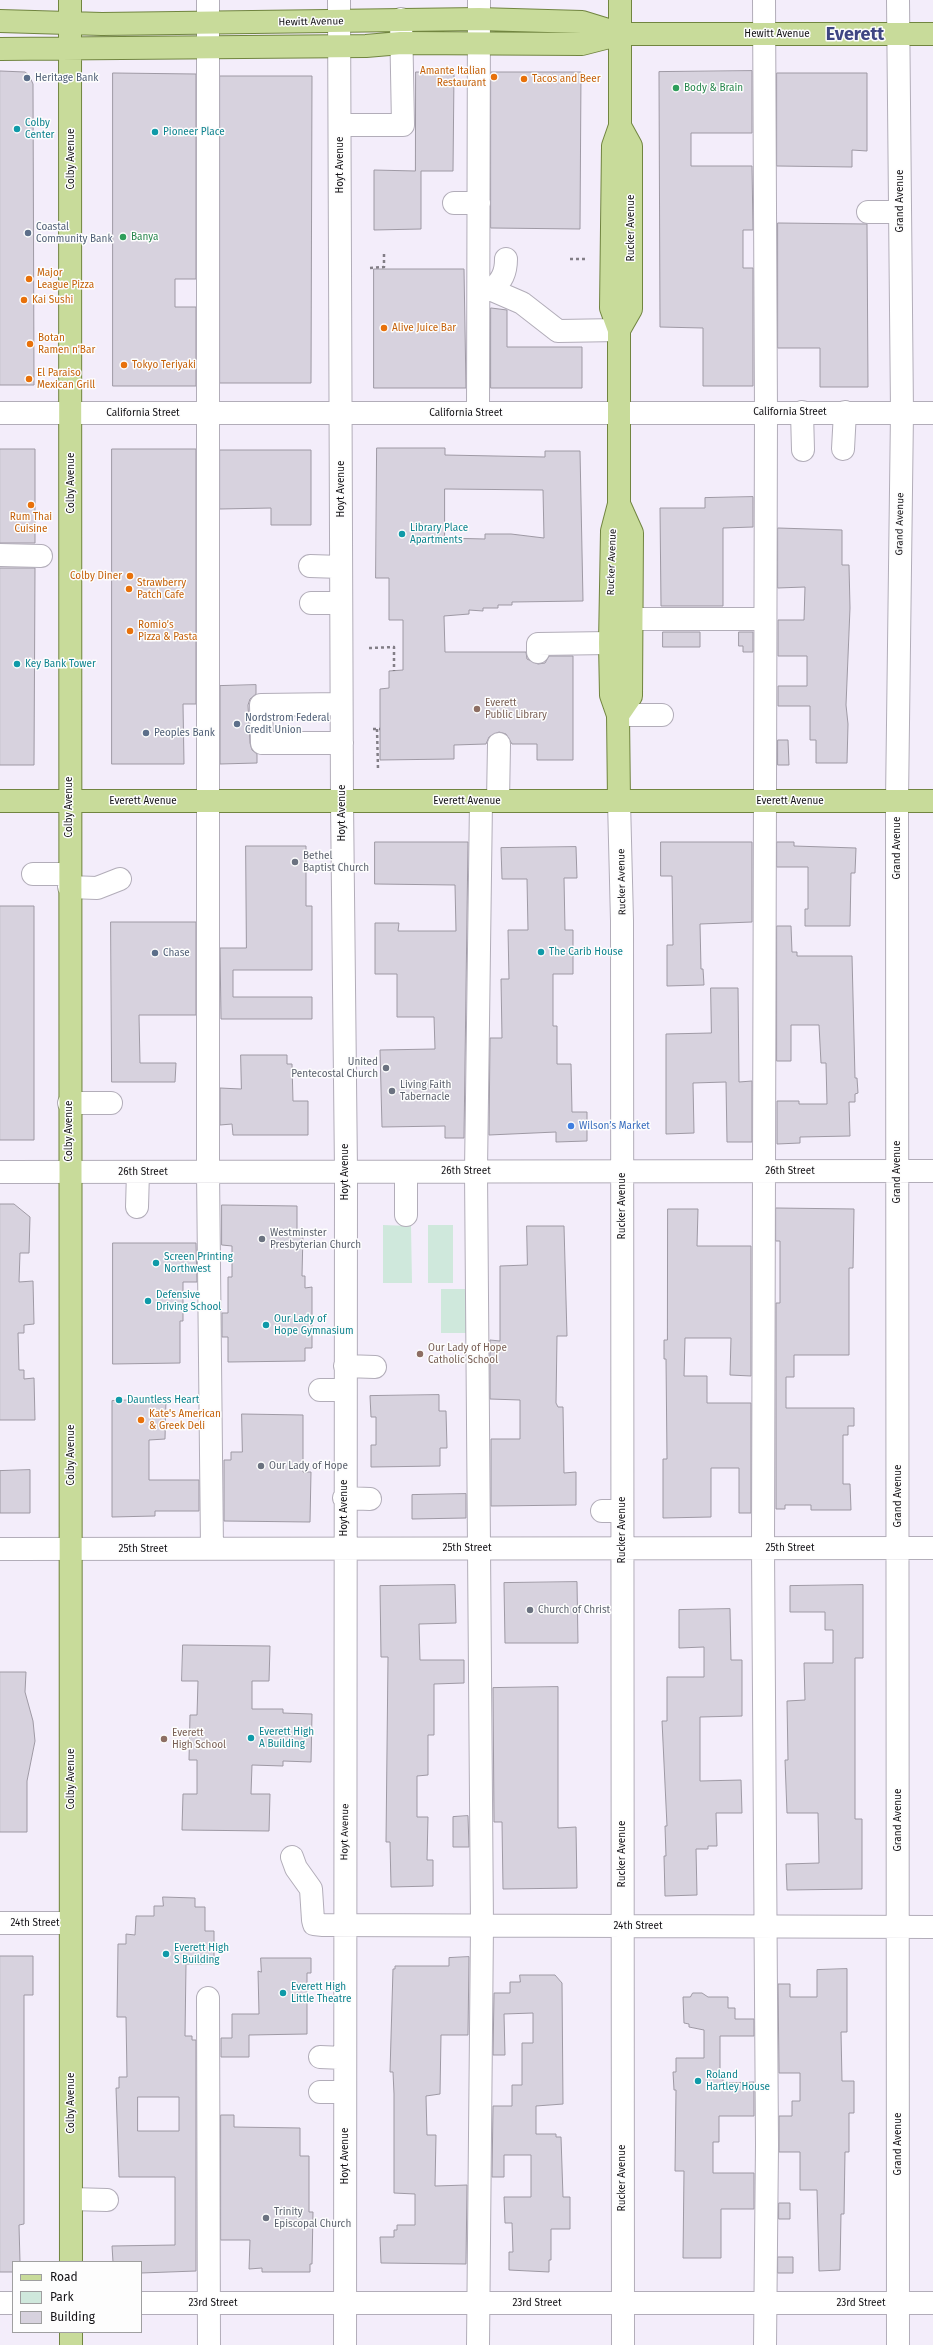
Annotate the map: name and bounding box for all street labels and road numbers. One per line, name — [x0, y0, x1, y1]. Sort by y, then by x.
street label: Hewitt Avenue — [278, 15, 344, 29]
street label: Hewitt Avenue — [744, 28, 810, 40]
street label: Colby Avenue — [65, 129, 77, 189]
street label: Hoyt Avenue — [334, 137, 346, 193]
street label: Grand Avenue — [894, 170, 906, 232]
street label: Rucker Avenue — [625, 195, 637, 261]
street label: California Street — [753, 406, 827, 418]
street label: California Street — [106, 407, 180, 419]
street label: California Street — [429, 407, 503, 419]
street label: Colby Avenue — [65, 453, 77, 513]
street label: Hoyt Avenue — [335, 461, 347, 517]
street label: Grand Avenue — [893, 492, 907, 556]
street label: Rucker Avenue — [605, 528, 619, 596]
street label: Colby Avenue — [63, 777, 75, 837]
street label: Hoyt Avenue — [336, 785, 348, 841]
street label: Everett Avenue — [109, 795, 177, 807]
street label: Everett Avenue — [433, 795, 501, 807]
street label: Everett Avenue — [756, 795, 824, 807]
street label: Grand Avenue — [891, 817, 903, 879]
street label: Rucker Avenue — [615, 848, 629, 916]
street label: Colby Avenue — [63, 1101, 75, 1161]
street label: Grand Avenue — [891, 1141, 903, 1203]
street label: Hoyt Avenue — [339, 1144, 351, 1200]
street label: 26th Street — [441, 1165, 491, 1177]
street label: 26th Street — [765, 1165, 815, 1177]
street label: 26th Street — [118, 1166, 168, 1178]
street label: Rucker Avenue — [616, 1173, 628, 1239]
street label: Colby Avenue — [65, 1425, 77, 1485]
street label: Grand Avenue — [892, 1465, 904, 1527]
street label: Hoyt Avenue — [338, 1480, 350, 1536]
street label: Rucker Avenue — [616, 1497, 628, 1563]
street label: 25th Street — [442, 1542, 492, 1554]
street label: 25th Street — [765, 1542, 815, 1554]
street label: 25th Street — [118, 1543, 168, 1555]
street label: Colby Avenue — [65, 1749, 77, 1809]
street label: Grand Avenue — [892, 1789, 904, 1851]
street label: Hoyt Avenue — [339, 1803, 351, 1861]
street label: Rucker Avenue — [616, 1821, 628, 1887]
street label: 24th Street — [10, 1917, 60, 1929]
street label: 24th Street — [613, 1920, 663, 1932]
street label: Colby Avenue — [65, 2073, 77, 2133]
street label: Grand Avenue — [892, 2113, 904, 2175]
street label: Hoyt Avenue — [339, 2128, 351, 2184]
street label: Rucker Avenue — [616, 2145, 628, 2211]
street label: 23rd Street — [188, 2297, 238, 2309]
street label: 23rd Street — [512, 2297, 562, 2309]
street label: 23rd Street — [836, 2297, 886, 2309]

